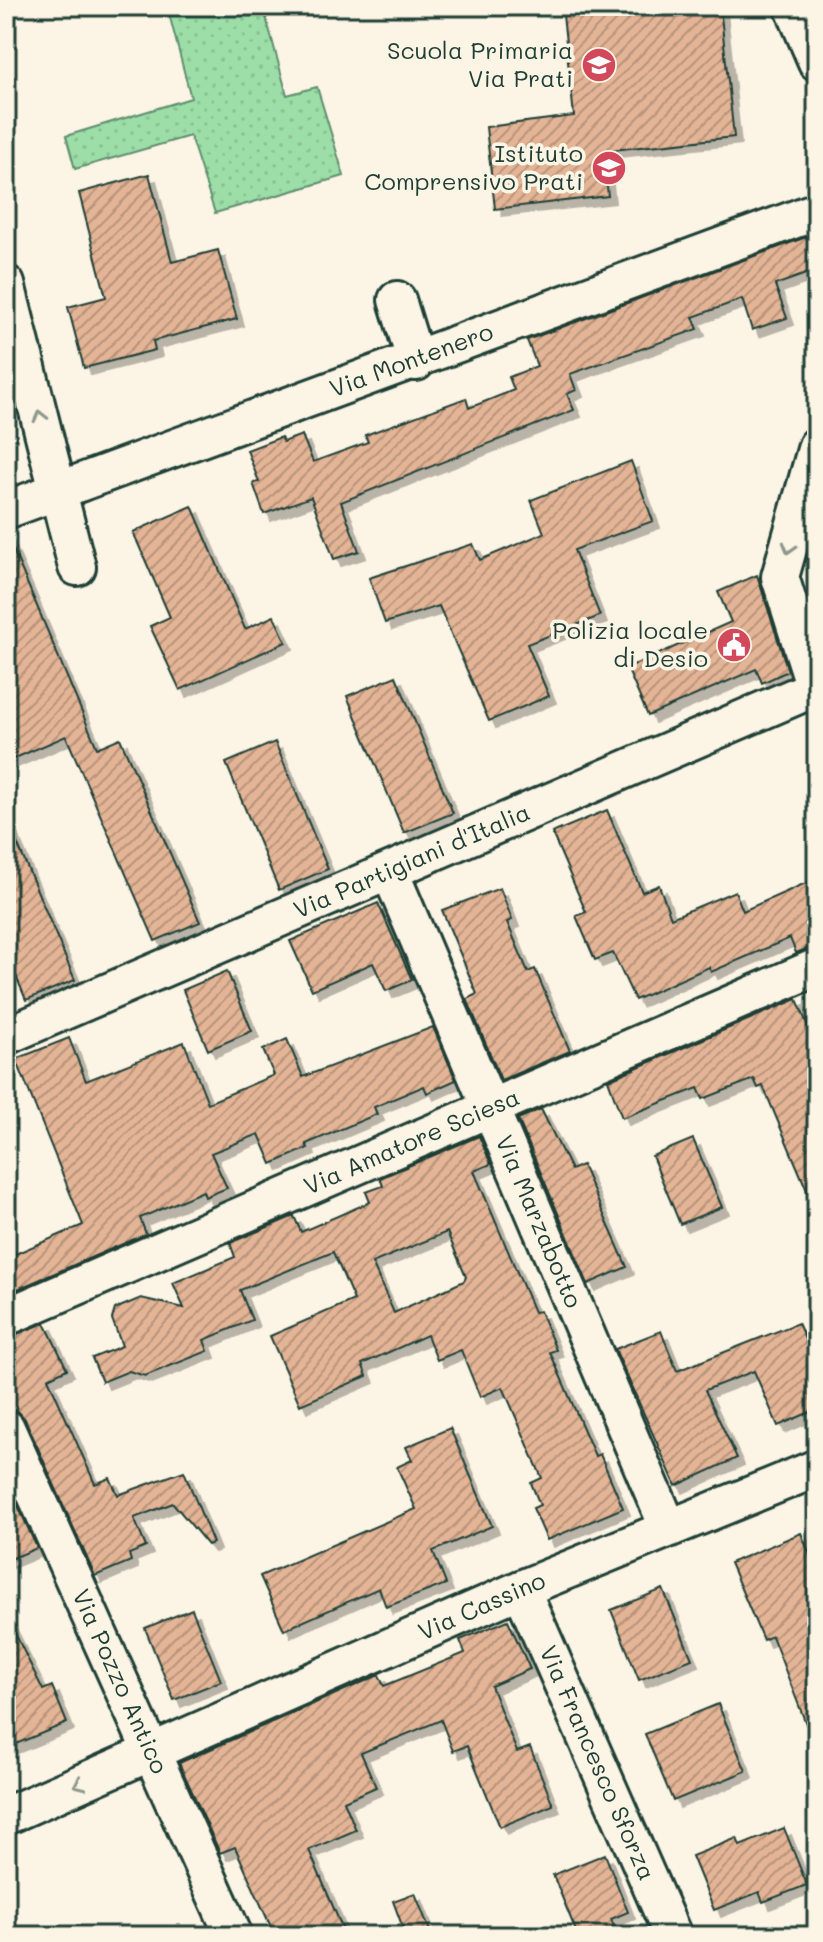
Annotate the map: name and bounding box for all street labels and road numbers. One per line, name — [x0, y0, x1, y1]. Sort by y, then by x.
street label: Via Montenero — [325, 315, 497, 403]
street label: Via Partigiani d'Italia — [288, 795, 534, 924]
street label: Via Amatore Sciesa — [299, 1080, 524, 1201]
street label: Via Marzabotto — [489, 1130, 590, 1312]
street label: Via Cassino — [413, 1564, 550, 1646]
street label: Via Pozzo Antico — [66, 1584, 176, 1778]
street label: Via Francesco Sforza — [534, 1640, 664, 1885]

